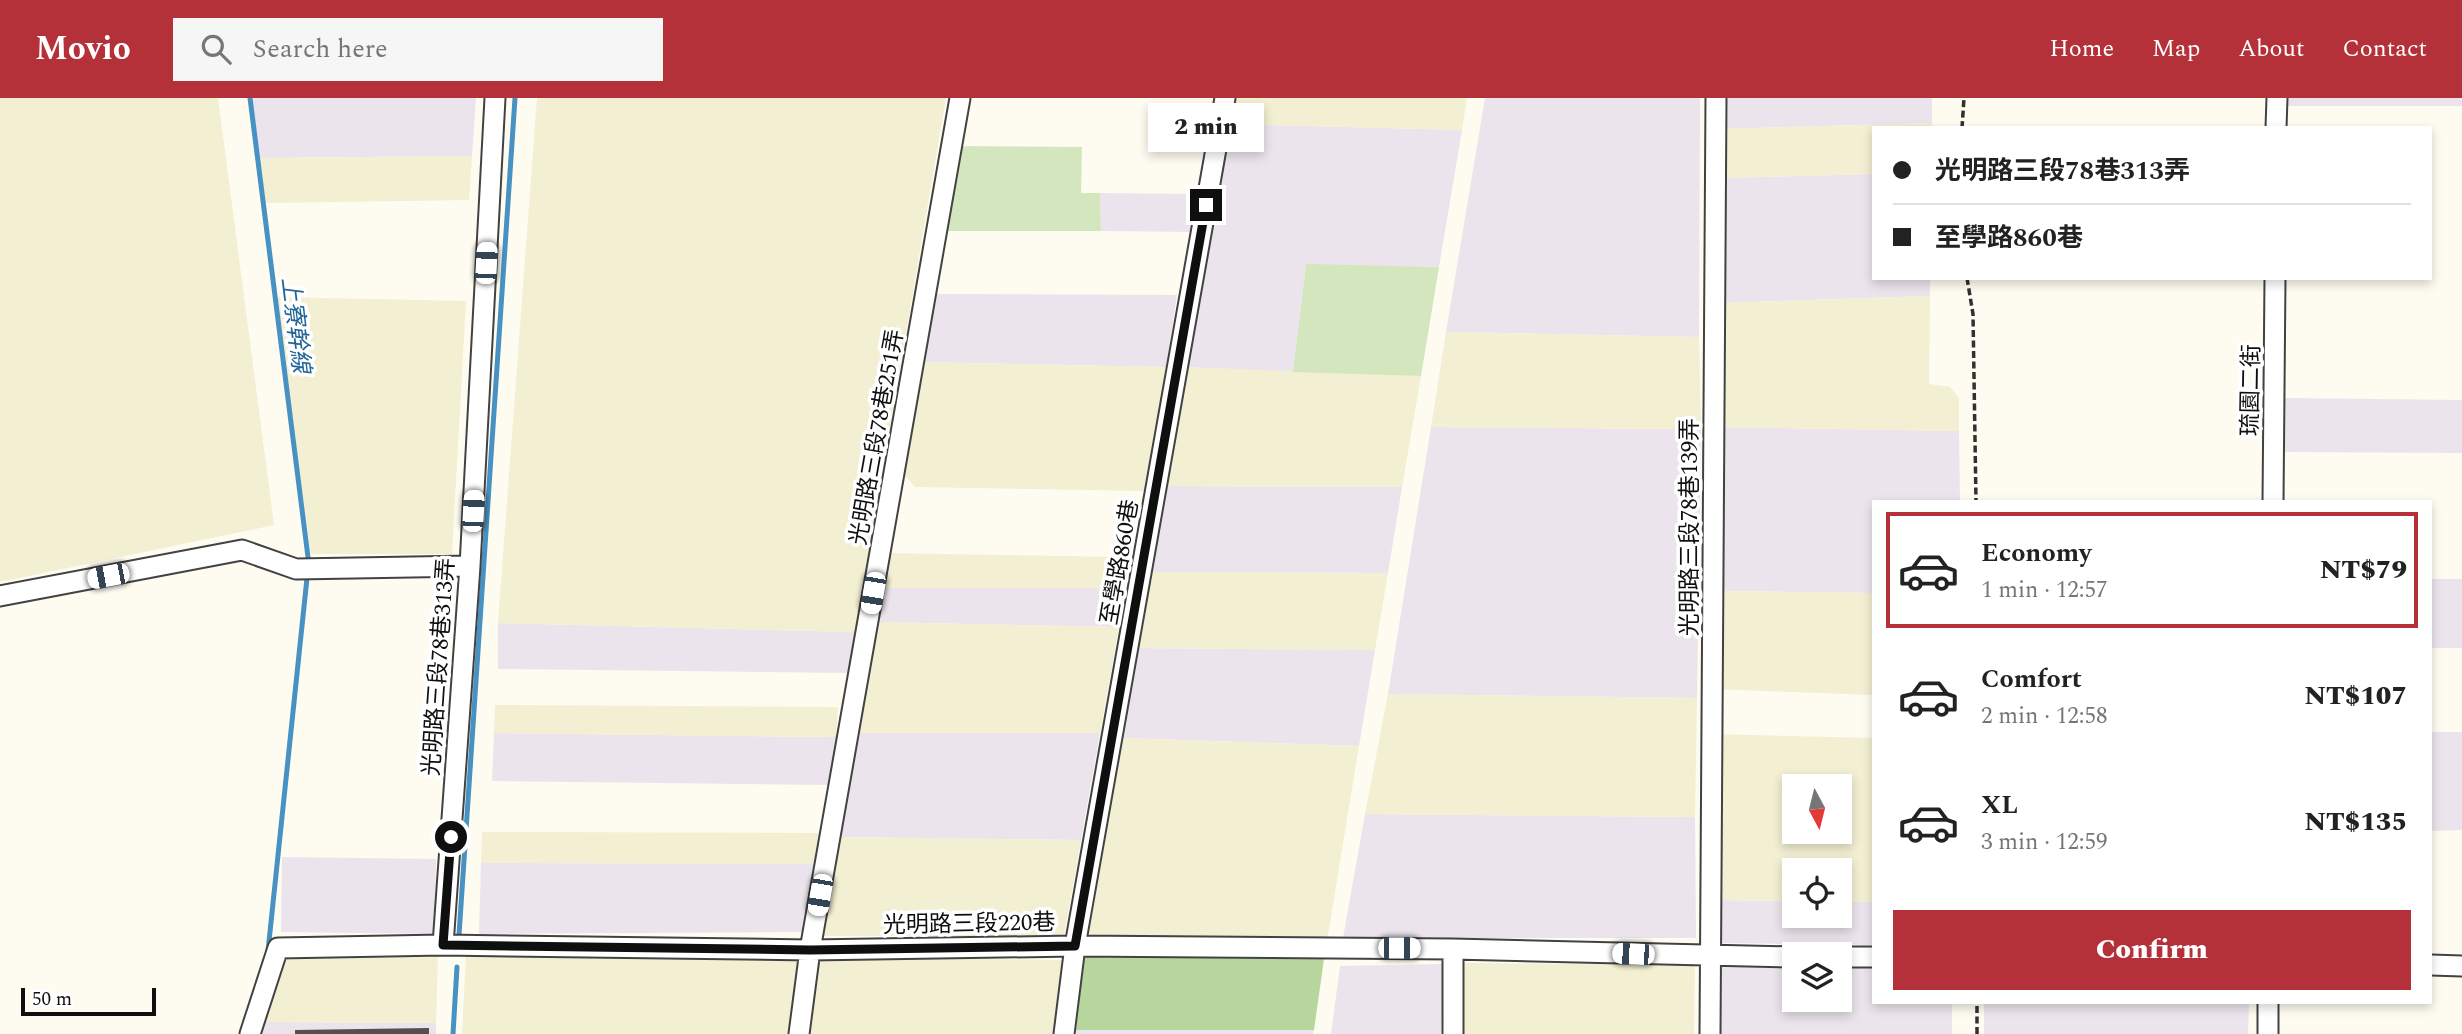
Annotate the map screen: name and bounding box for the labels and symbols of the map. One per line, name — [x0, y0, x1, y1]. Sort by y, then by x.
callout: 2 min — [1148, 104, 1264, 153]
route end — [1190, 189, 1222, 221]
car — [475, 241, 498, 285]
water label: 上寮幹線 — [271, 275, 319, 378]
street label: 光明路三段78巷251弄 — [841, 327, 914, 548]
street label: 琉園二街 — [2233, 344, 2270, 436]
street label: 光明路三段78巷139弄 — [1673, 418, 1708, 636]
car — [462, 489, 485, 533]
street label: 至學路860巷 — [1092, 497, 1149, 628]
street label: 光明路三段78巷313弄 — [414, 557, 465, 777]
car — [86, 562, 131, 590]
car — [860, 570, 887, 616]
north arrow — [1782, 774, 1852, 844]
route start — [435, 821, 467, 853]
car — [807, 872, 834, 918]
street label: 光明路三段220巷 — [882, 905, 1056, 944]
car — [1379, 938, 1421, 959]
car — [1612, 943, 1655, 965]
scale bar — [21, 985, 156, 1017]

